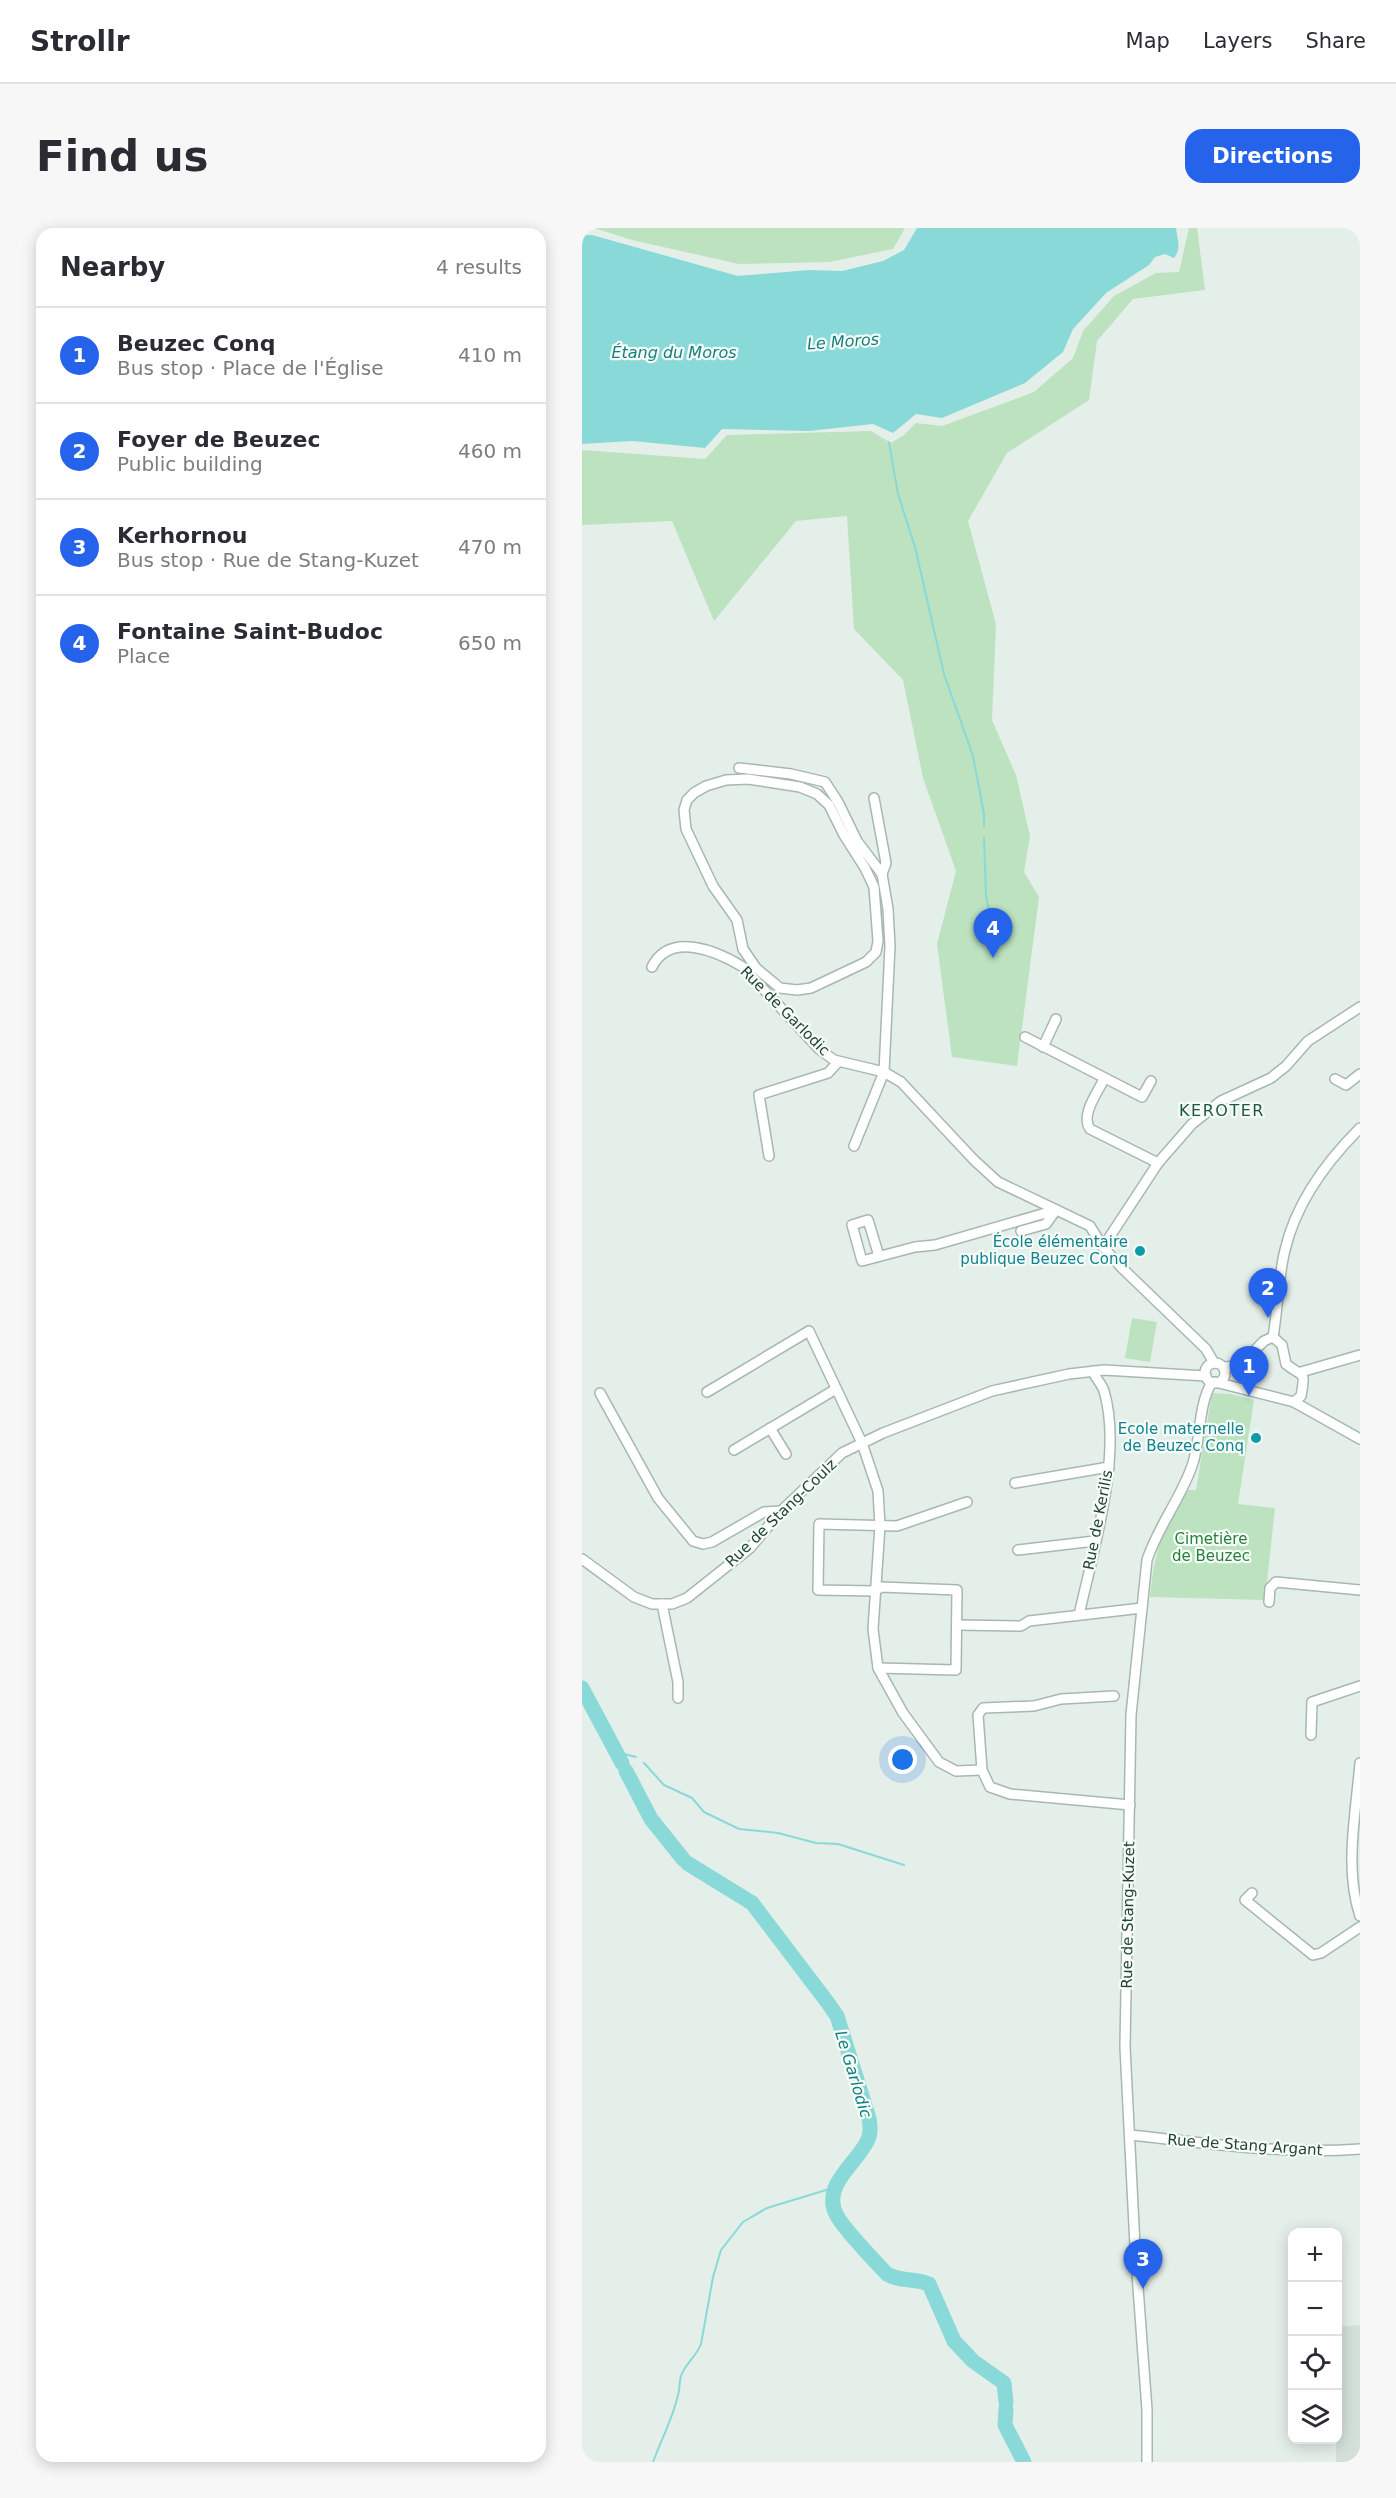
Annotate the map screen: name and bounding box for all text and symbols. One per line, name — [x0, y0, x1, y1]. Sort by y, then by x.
text: Strollr — [30, 25, 130, 58]
text: Map — [1126, 29, 1170, 53]
text: Layers — [1203, 29, 1272, 53]
text: Share — [1305, 29, 1366, 53]
button: Directions — [1185, 129, 1360, 183]
text: Find us — [36, 132, 209, 181]
text: Nearby — [60, 252, 165, 282]
text: 4 results — [436, 255, 522, 279]
water label: Le Moros — [806, 330, 880, 353]
text: Beuzec Conq — [117, 331, 275, 356]
text: 1 — [73, 343, 86, 367]
text: 410 m — [458, 343, 522, 367]
water label: Étang du Moros — [611, 343, 737, 362]
text: Bus stop · Place de l'Église — [117, 356, 384, 380]
text: Foyer de Beuzec — [117, 427, 320, 452]
text: 2 — [73, 439, 86, 463]
text: 460 m — [458, 439, 522, 463]
text: Public building — [117, 452, 263, 476]
text: Kerhornou — [117, 523, 248, 548]
text: 3 — [73, 535, 86, 559]
text: 470 m — [458, 535, 522, 559]
text: Bus stop · Rue de Stang-Kuzet — [117, 548, 419, 572]
text: Fontaine Saint-Budoc — [117, 619, 383, 644]
text: 4 — [73, 631, 86, 655]
text: 650 m — [458, 631, 522, 655]
text: Place — [117, 644, 170, 668]
pin: 4 — [974, 908, 1012, 958]
street label: Rue de Garlodic — [737, 963, 833, 1059]
district label: KEROTER — [1179, 1101, 1265, 1120]
place label: École élémentaire publique Beuzec Conq — [960, 1232, 1128, 1268]
marker: École élémentaire publique Beuzec Conq — [1133, 1244, 1147, 1258]
pin: 2 — [1248, 1268, 1288, 1318]
pin: 1 — [1230, 1346, 1268, 1396]
place label: Ecole maternelle de Beuzec Conq — [1118, 1420, 1244, 1455]
marker: Ecole maternelle de Beuzec Conq — [1249, 1431, 1263, 1445]
street label: Rue de Stang-Coulz — [722, 1455, 840, 1571]
street label: Rue de Kerilis — [1079, 1468, 1117, 1572]
park label: Cimetière de Beuzec — [1172, 1530, 1250, 1565]
your location — [888, 1745, 917, 1774]
street label: Rue de Stang-Kuzet — [1118, 1841, 1138, 1989]
water label: Le Garlodic — [831, 2028, 876, 2120]
street label: Rue de Stang Argant — [1167, 2131, 1323, 2159]
map controls — [1288, 2228, 1342, 2444]
button: + — [1288, 2228, 1342, 2282]
pin: 3 — [1124, 2240, 1162, 2289]
button: − — [1288, 2282, 1342, 2336]
button: locate — [1288, 2336, 1342, 2390]
button: layers — [1288, 2390, 1342, 2444]

